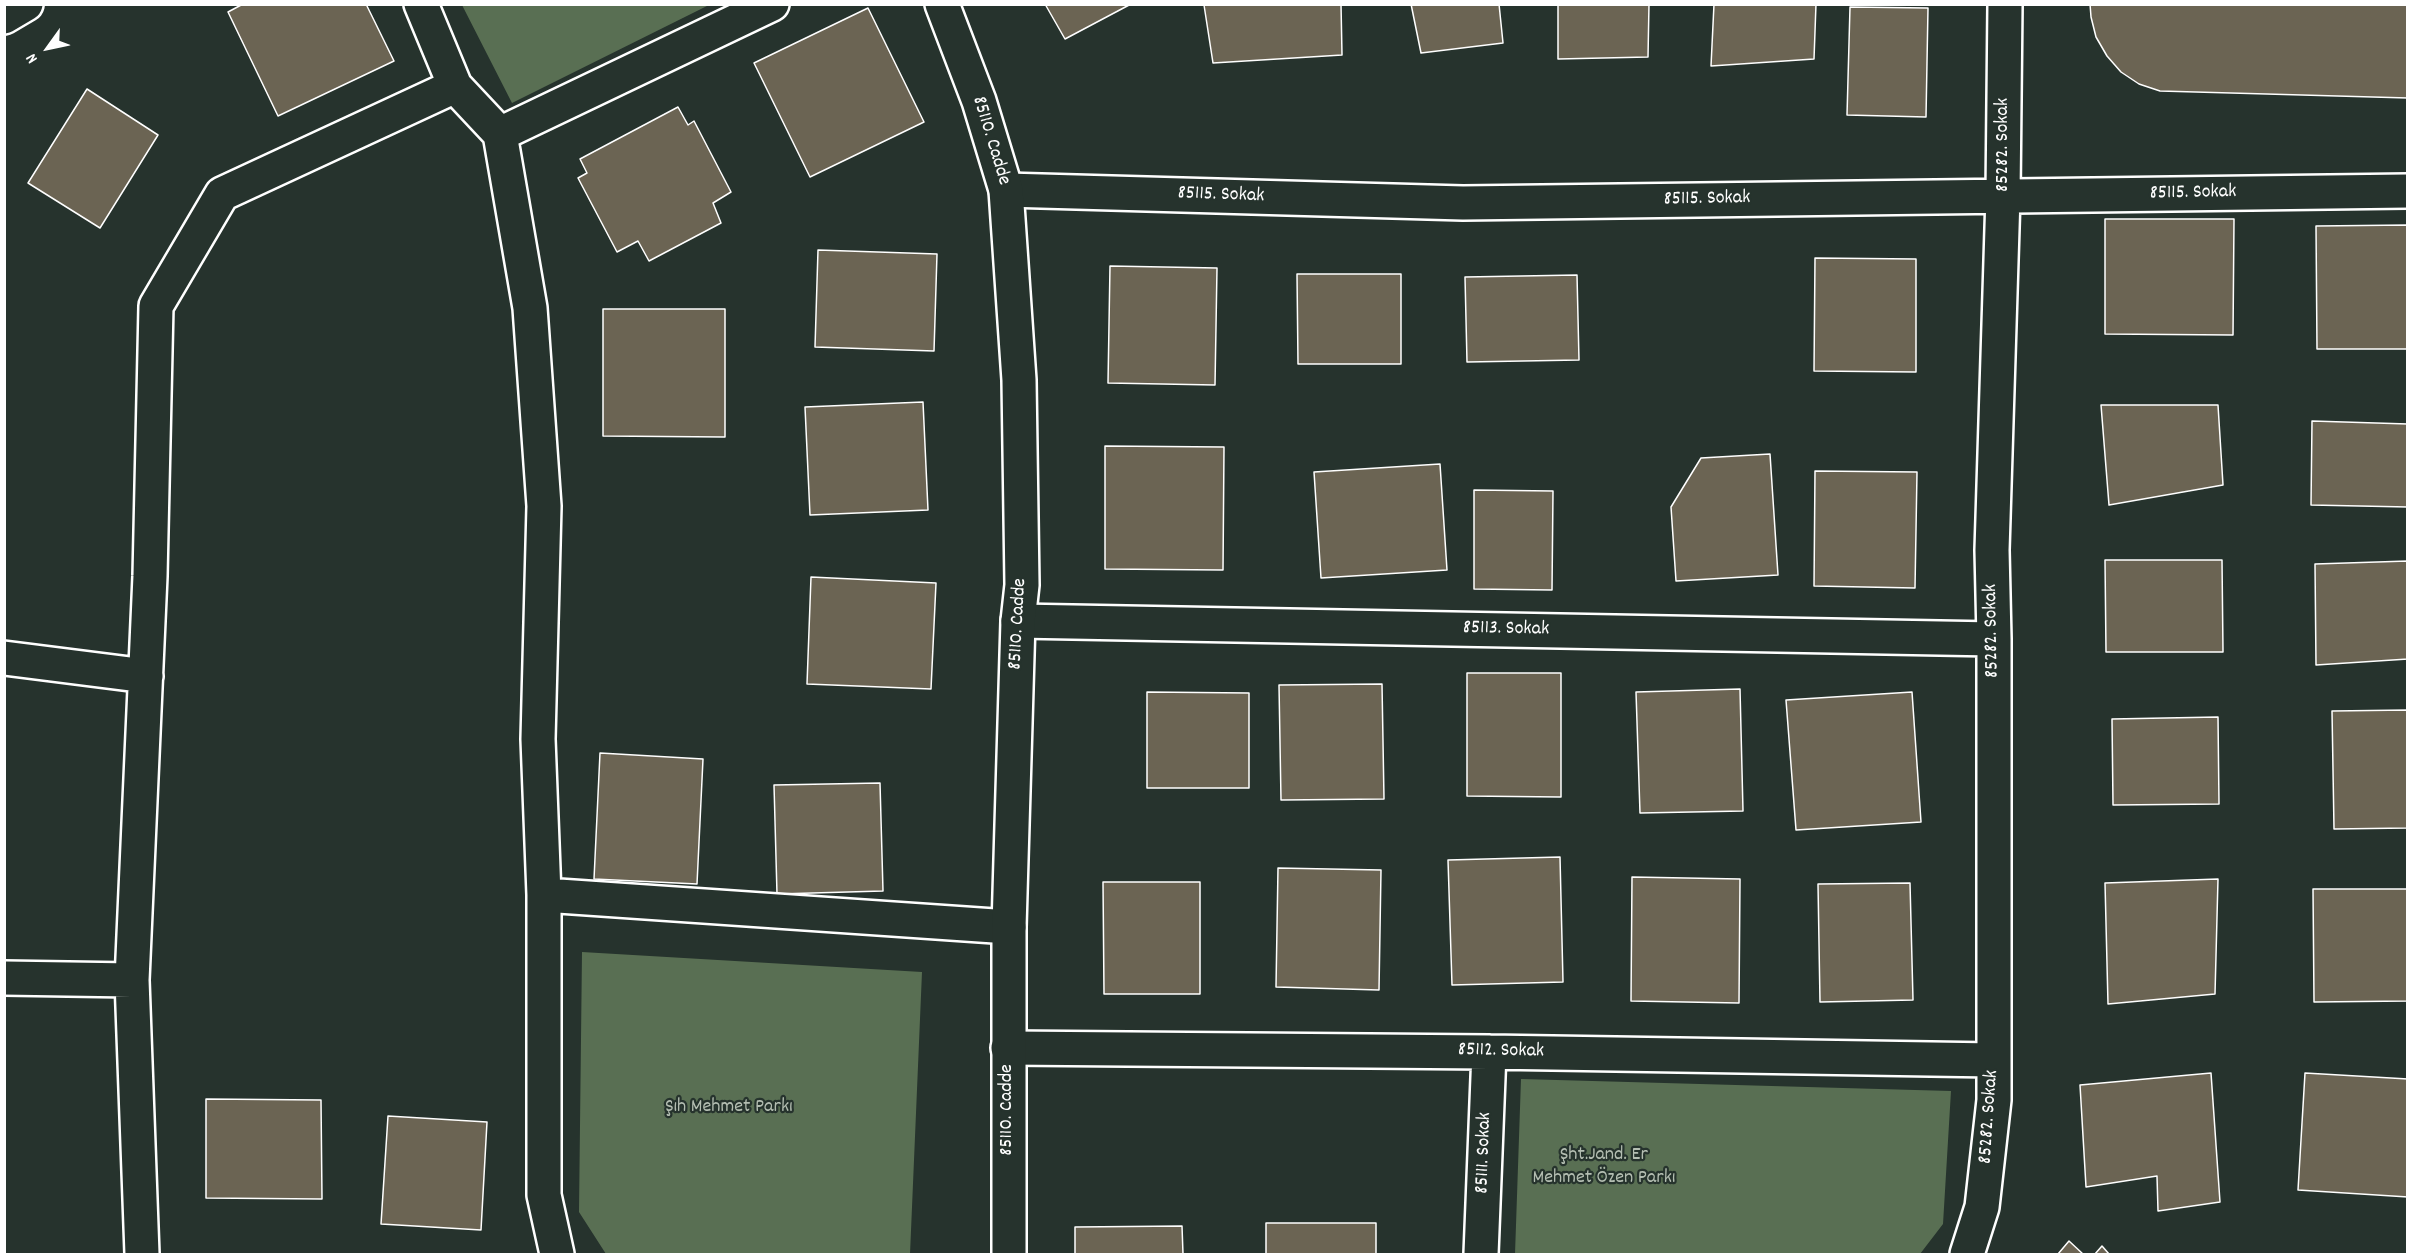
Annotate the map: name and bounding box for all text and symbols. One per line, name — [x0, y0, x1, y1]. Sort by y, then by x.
north arrow — [18, 18, 78, 78]
text: N — [21, 48, 44, 68]
street label: 85110. Cadde — [965, 94, 1015, 188]
street label: 85282. Sokak — [1992, 98, 2016, 192]
street label: 85115. Sokak — [2149, 181, 2237, 207]
street label: 85115. Sokak — [1177, 182, 1265, 210]
street label: 85115. Sokak — [1663, 187, 1751, 213]
street label: 85110. Cadde — [1005, 578, 1033, 670]
street label: 85282. Sokak — [1980, 584, 2006, 678]
street label: 85113. Sokak — [1463, 617, 1549, 643]
street label: 85112. Sokak — [1458, 1039, 1544, 1065]
street label: 85110. Cadde — [996, 1064, 1020, 1156]
street label: 85282. Sokak — [1975, 1069, 2005, 1165]
park label: Şıh Mehmet Parkı — [665, 1096, 793, 1120]
street label: 85111. Sokak — [1472, 1112, 1498, 1194]
park label: Şht.Jand. Er Mehmet Özen Parkı — [1532, 1144, 1676, 1191]

